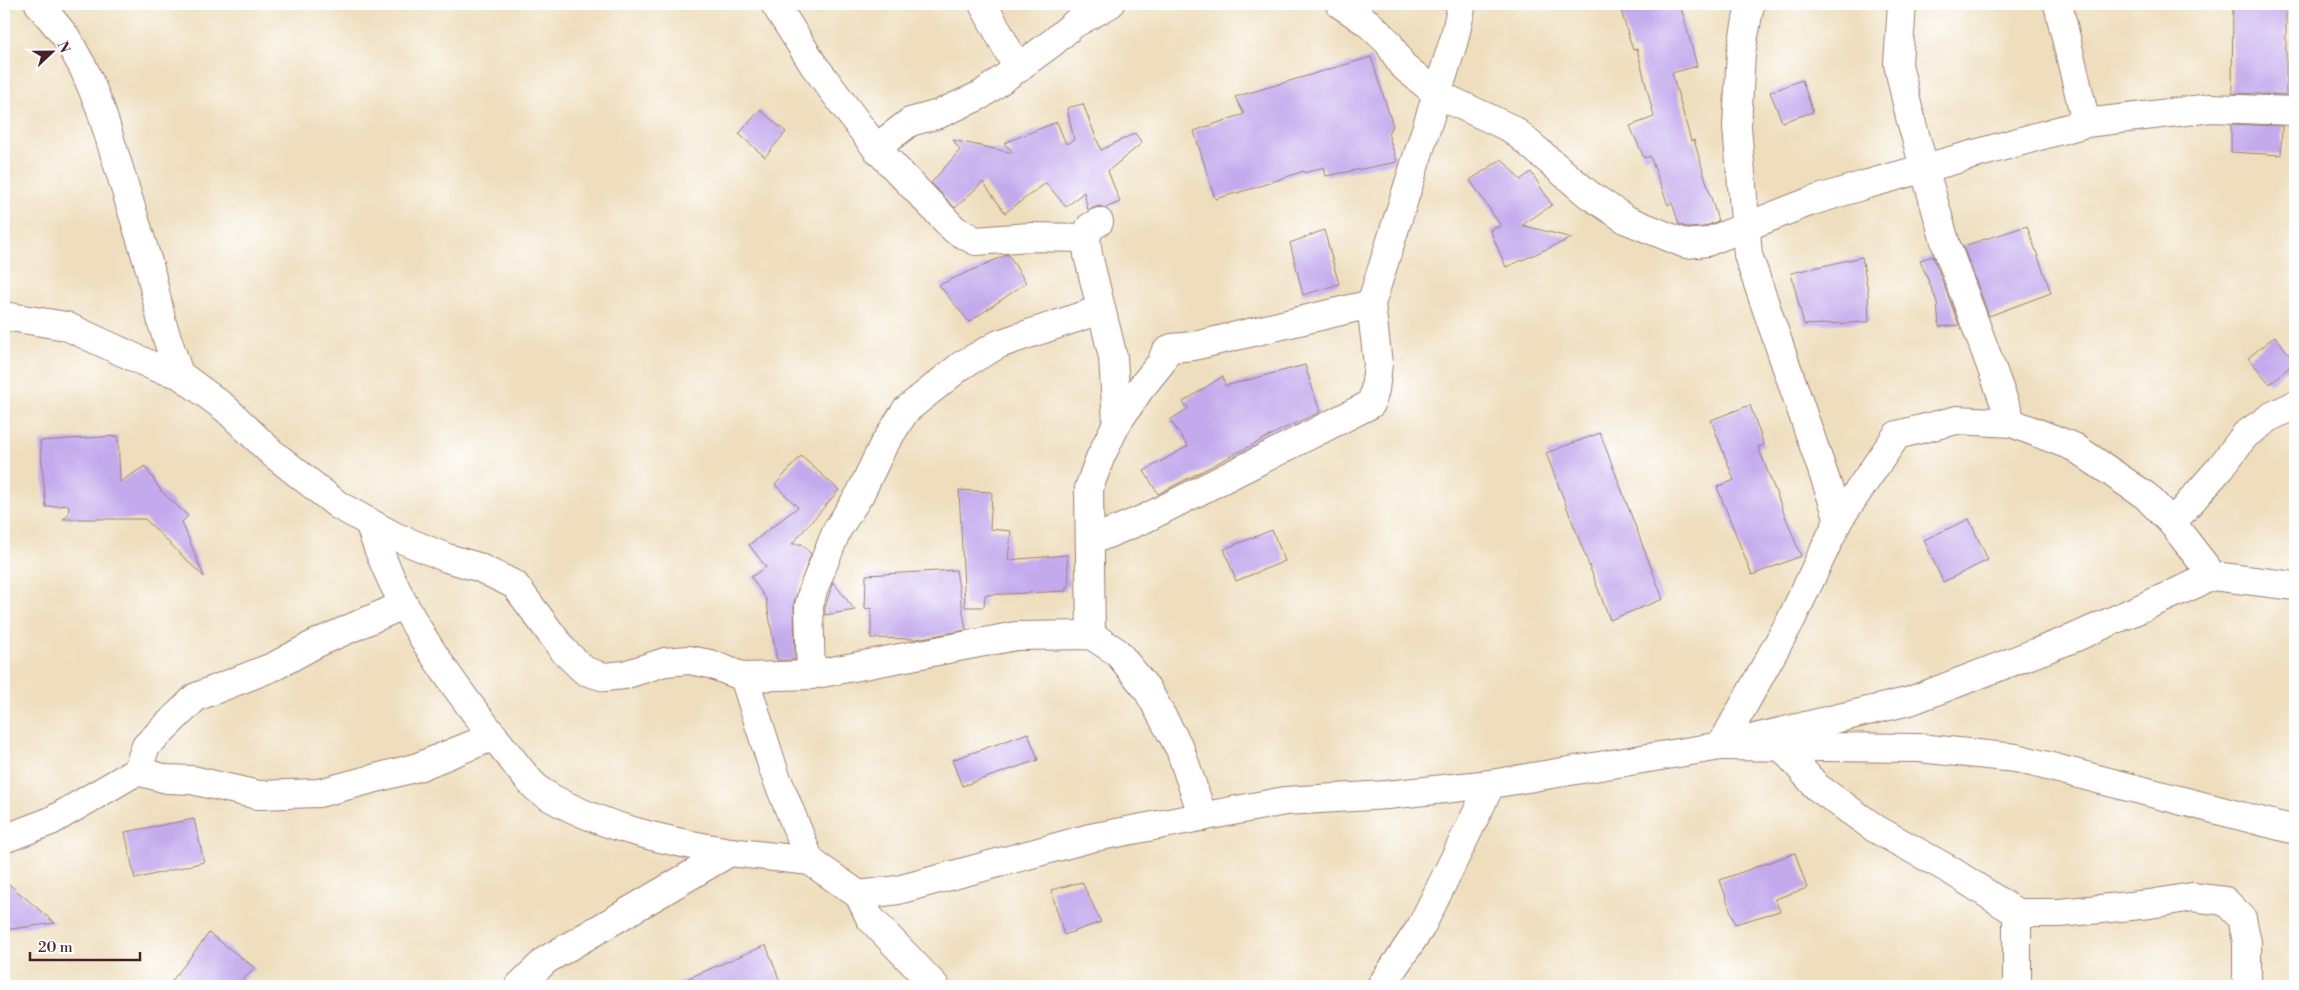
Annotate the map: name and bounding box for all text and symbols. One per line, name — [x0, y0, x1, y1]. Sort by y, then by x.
north arrow — [28, 28, 78, 78]
text: N — [53, 39, 74, 56]
scale bar — [30, 930, 140, 962]
text: 20 m — [38, 938, 73, 957]

